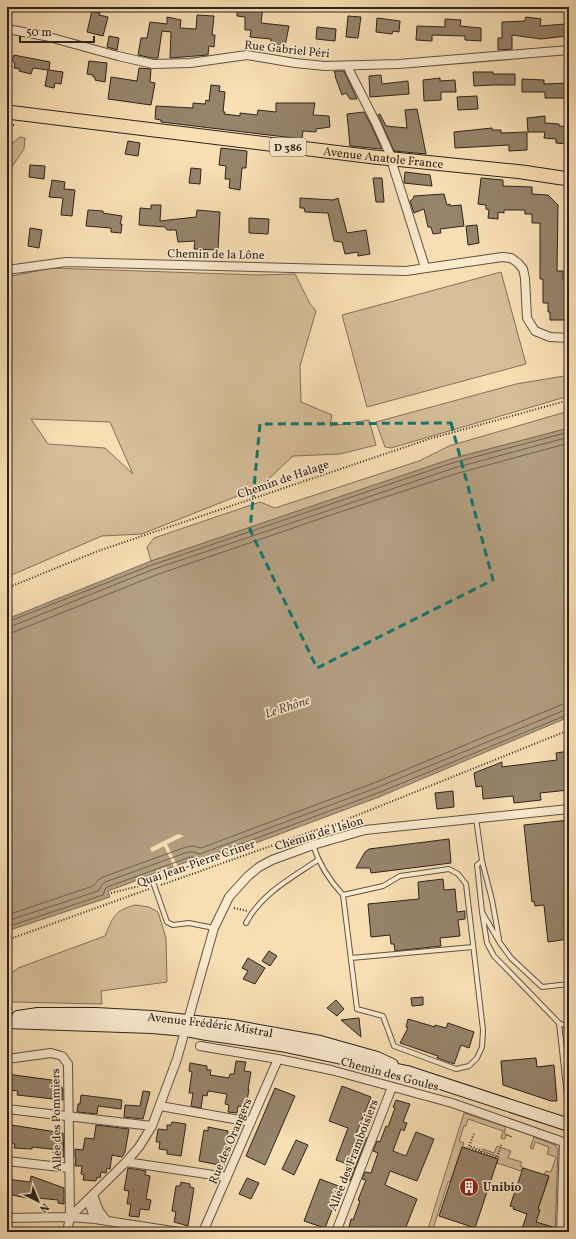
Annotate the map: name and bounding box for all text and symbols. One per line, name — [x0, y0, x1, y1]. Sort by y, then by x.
scale bar — [20, 18, 94, 44]
text: 50 m — [26, 25, 52, 41]
street label: Rue Gabriel Péri — [243, 38, 331, 62]
road number: D 386 — [270, 138, 306, 156]
street label: Avenue Anatole France — [322, 144, 444, 173]
street label: Chemin de la Lône — [167, 246, 265, 264]
street label: Chemin de Halage — [235, 457, 331, 503]
water label: Le Rhône — [263, 692, 313, 724]
street label: Chemin de l'Islon — [273, 813, 365, 855]
street label: Quai Jean-Pierre Criner — [135, 836, 257, 892]
street label: Avenue Frédéric Mistral — [147, 1010, 274, 1042]
street label: Chemin des Goules — [339, 1054, 441, 1096]
street label: Allée des Pommiers — [48, 1068, 66, 1172]
street label: Rue des Orangers — [206, 1096, 256, 1187]
street label: Allée des Framboisiers — [325, 1097, 383, 1214]
building icon: Unibio — [458, 1176, 480, 1198]
place label: Unibio — [483, 1180, 522, 1196]
north arrow — [18, 1181, 58, 1221]
text: N — [36, 1199, 52, 1215]

